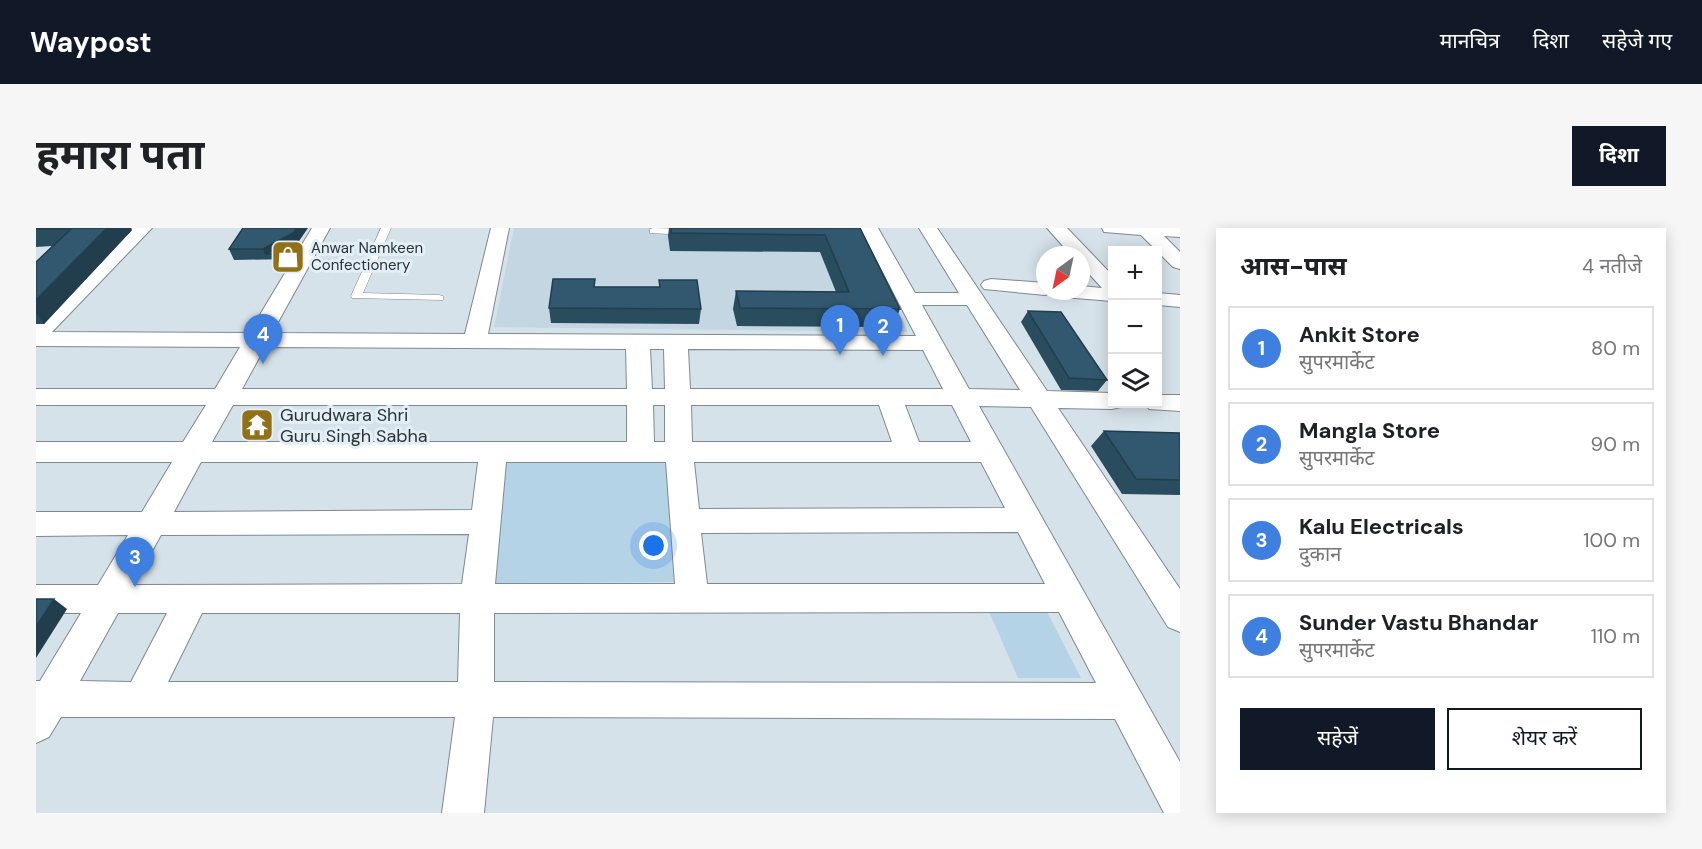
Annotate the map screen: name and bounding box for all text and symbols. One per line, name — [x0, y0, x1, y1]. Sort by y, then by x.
text: Waypost — [30, 24, 152, 61]
text: मानचित्र — [1440, 27, 1500, 55]
text: दिशा — [1533, 27, 1569, 55]
text: सहेजे गए — [1602, 27, 1672, 55]
button: दिशा — [1572, 126, 1666, 186]
text: हमारा पता — [36, 127, 204, 182]
place label: Anwar Namkeen Confectionery — [311, 238, 423, 275]
shop icon: Anwar Namkeen Confectionery — [270, 239, 306, 275]
north arrow — [1036, 246, 1090, 300]
map controls — [1108, 246, 1162, 408]
button: + — [1108, 246, 1162, 300]
text: आस-पास — [1240, 249, 1347, 283]
text: 4 नतीजे — [1582, 253, 1642, 279]
button: − — [1108, 300, 1162, 354]
pin: 1 — [820, 306, 860, 355]
pin: 2 — [864, 306, 902, 356]
pin: 4 — [244, 314, 282, 364]
text: Ankit Store — [1299, 320, 1420, 349]
text: 1 — [1258, 335, 1265, 361]
text: 80 m — [1591, 335, 1640, 361]
text: सुपरमार्केट — [1299, 349, 1375, 375]
button: layers — [1108, 354, 1162, 408]
place label: Gurudwara Shri Guru Singh Sabha — [280, 403, 428, 448]
temple icon: Gurudwara Shri Guru Singh Sabha — [239, 407, 275, 443]
text: Mangla Store — [1299, 416, 1440, 445]
text: 2 — [1256, 431, 1267, 457]
text: 90 m — [1591, 431, 1640, 457]
text: सुपरमार्केट — [1299, 445, 1375, 471]
text: Kalu Electricals — [1299, 512, 1464, 541]
text: 3 — [1255, 527, 1268, 553]
text: 100 m — [1583, 527, 1640, 553]
your location — [639, 531, 668, 560]
pin: 3 — [116, 538, 154, 587]
text: दुकान — [1299, 541, 1341, 567]
text: Sunder Vastu Bhandar — [1299, 608, 1538, 637]
text: 4 — [1255, 623, 1268, 649]
text: 110 m — [1591, 623, 1640, 649]
text: सुपरमार्केट — [1299, 637, 1375, 663]
button: सहेजें — [1240, 708, 1435, 770]
button: शेयर करें — [1447, 708, 1642, 770]

